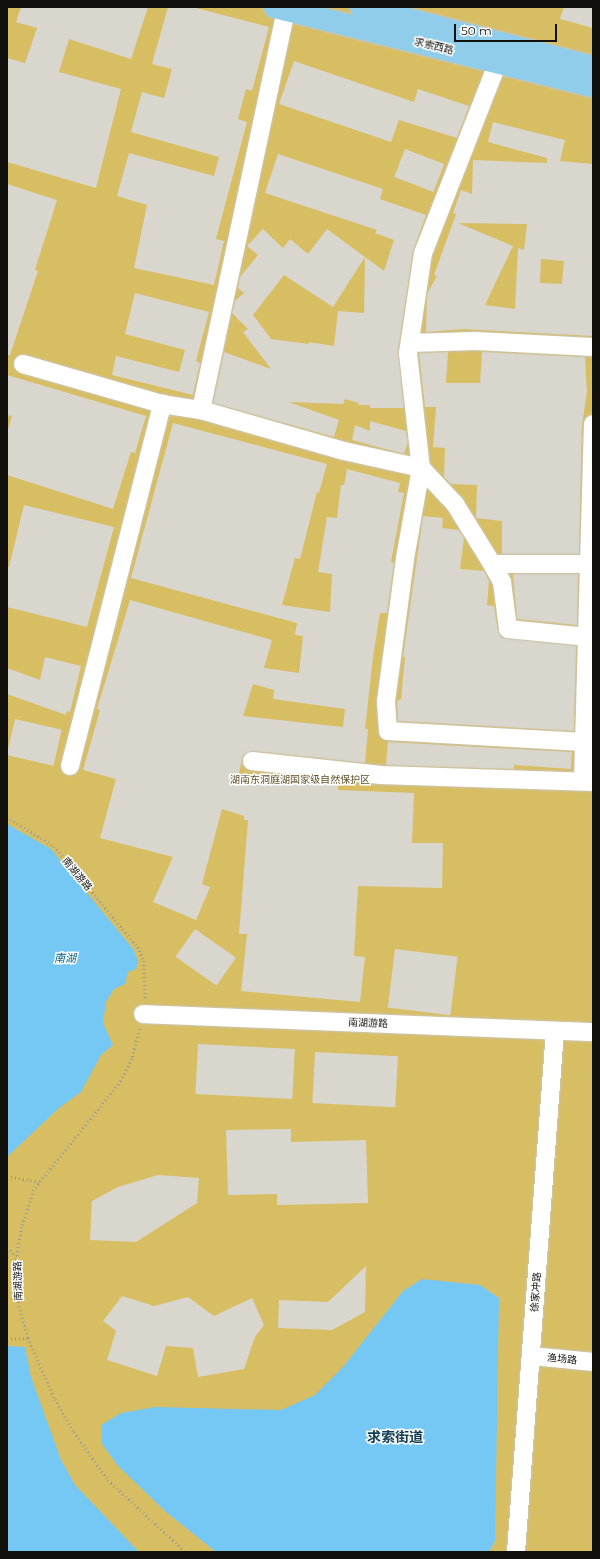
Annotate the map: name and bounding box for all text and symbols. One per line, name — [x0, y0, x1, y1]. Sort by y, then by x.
scale bar — [456, 16, 559, 42]
text: 50 m — [461, 23, 492, 38]
street label: 求索西路 — [413, 35, 455, 57]
park label: 湖南东洞庭湖国家级自然保护区 — [230, 774, 370, 786]
street label: 南湖游路 — [60, 855, 94, 893]
water label: 南湖 — [54, 951, 76, 965]
street label: 南湖游路 — [348, 1016, 388, 1030]
street label: 南湖游路 — [11, 1261, 25, 1301]
street label: 徐家冲路 — [529, 1272, 543, 1312]
street label: 渔场路 — [546, 1351, 578, 1367]
district label: 求索街道 — [367, 1429, 423, 1445]

